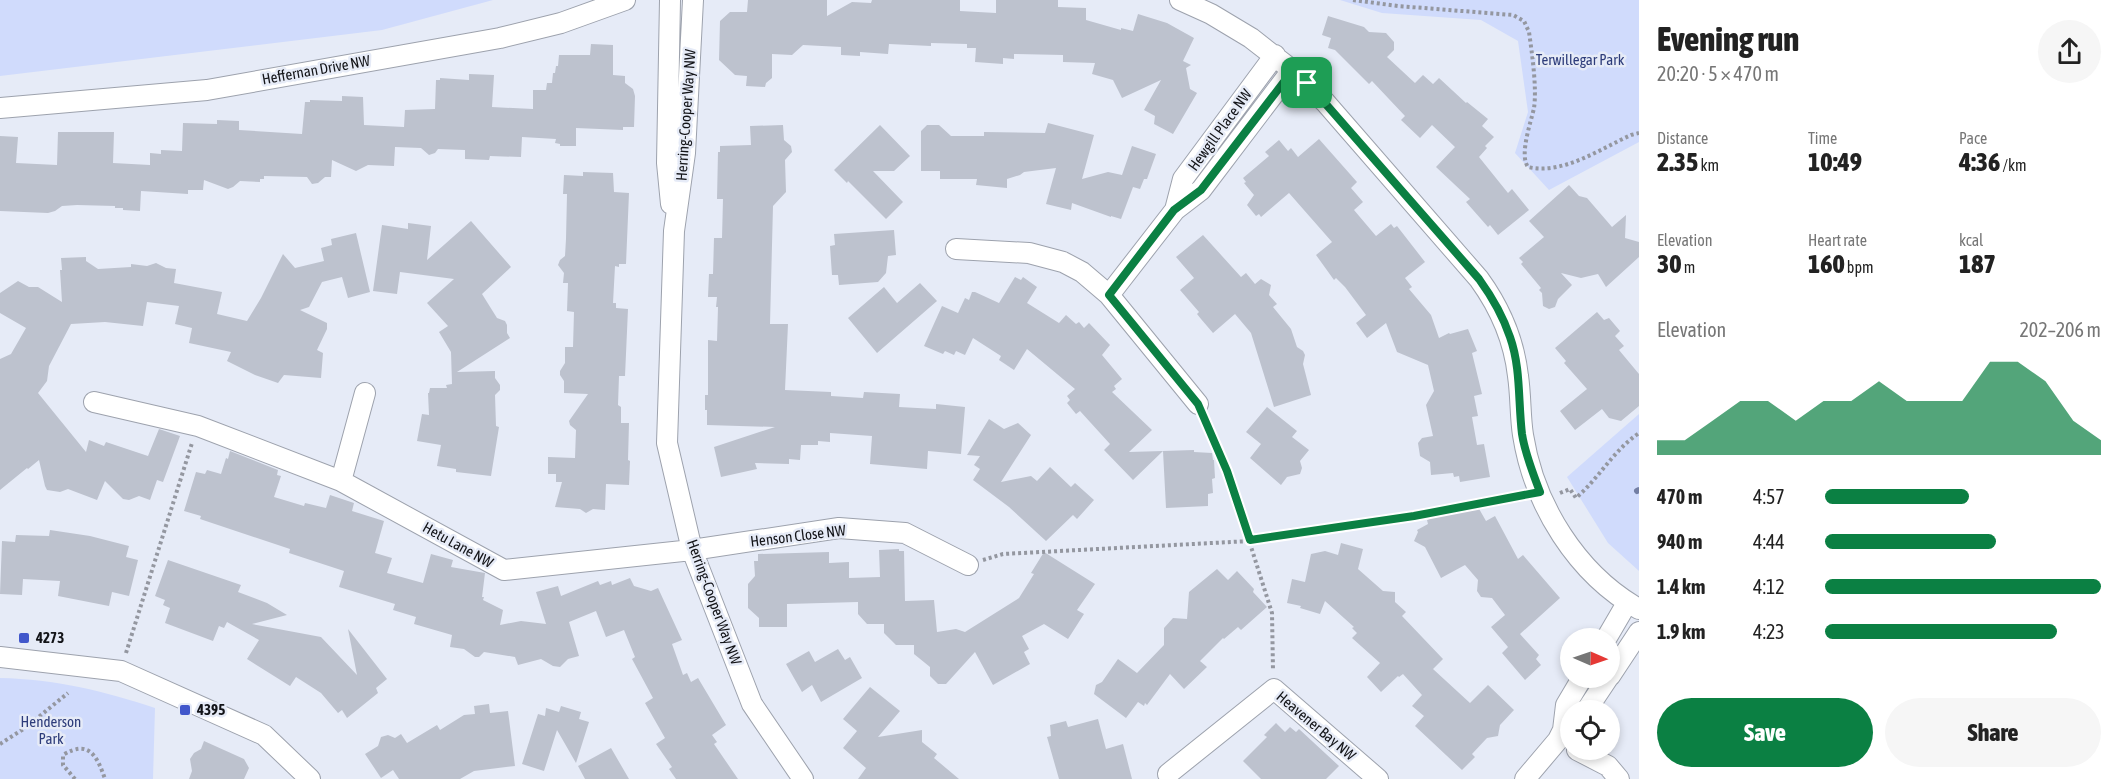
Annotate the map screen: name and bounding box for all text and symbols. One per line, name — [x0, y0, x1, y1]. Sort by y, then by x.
text: Evening run — [1657, 20, 1799, 58]
button: share — [2038, 20, 2101, 83]
street label: Herring-Cooper Way NW — [672, 48, 699, 181]
park label: Terwillegar Park — [1536, 51, 1625, 68]
street label: Heffernan Drive NW — [261, 52, 371, 87]
pin — [1281, 57, 1332, 108]
text: 20:20 · 5 × 470 m — [1657, 62, 1779, 85]
icon: arrive — [1290, 66, 1323, 99]
street label: Hewgill Place NW — [1184, 86, 1255, 174]
text: Distance — [1657, 129, 1708, 147]
text: Time — [1808, 129, 1837, 147]
text: Pace — [1959, 129, 1987, 147]
text: 2.35 — [1657, 147, 1698, 177]
text: 10:49 — [1808, 147, 1862, 177]
text: 4:36 — [1959, 147, 2000, 177]
text: km — [1698, 156, 1719, 174]
text: /km — [2000, 156, 2026, 174]
text: Elevation — [1657, 231, 1712, 249]
text: Heart rate — [1808, 231, 1867, 249]
text: kcal — [1959, 231, 1983, 249]
text: 30 — [1657, 249, 1681, 279]
text: 160 — [1808, 249, 1845, 279]
text: 187 — [1959, 249, 1996, 279]
text: m — [1681, 258, 1695, 276]
text: bpm — [1845, 258, 1874, 276]
text: Elevation — [1657, 318, 1726, 341]
text: 202–206 m — [2019, 318, 2101, 341]
text: 470 m — [1657, 485, 1702, 508]
text: 4:57 — [1753, 485, 1785, 508]
street label: Hetu Lane NW — [420, 518, 496, 571]
street label: Henson Close NW — [749, 521, 847, 550]
text: 940 m — [1657, 530, 1702, 553]
text: 4:44 — [1753, 530, 1785, 553]
street label: Herring-Cooper Way NW — [684, 537, 745, 667]
text: 1.4 km — [1657, 575, 1705, 598]
text: 4:12 — [1753, 575, 1785, 598]
text: 1.9 km — [1657, 620, 1705, 643]
text: 4:23 — [1753, 620, 1785, 643]
north arrow — [1560, 628, 1620, 688]
map controls — [1560, 628, 1620, 760]
place label: 4273 — [35, 629, 64, 646]
marker: 4273 — [17, 631, 31, 645]
street label: Heavener Bay NW — [1273, 688, 1359, 764]
button: Save — [1657, 698, 1873, 767]
button: Share — [1885, 698, 2101, 767]
button: locate — [1560, 700, 1620, 760]
place label: 4395 — [196, 701, 225, 718]
marker: 4395 — [178, 703, 192, 717]
park label: Henderson Park — [21, 713, 81, 747]

